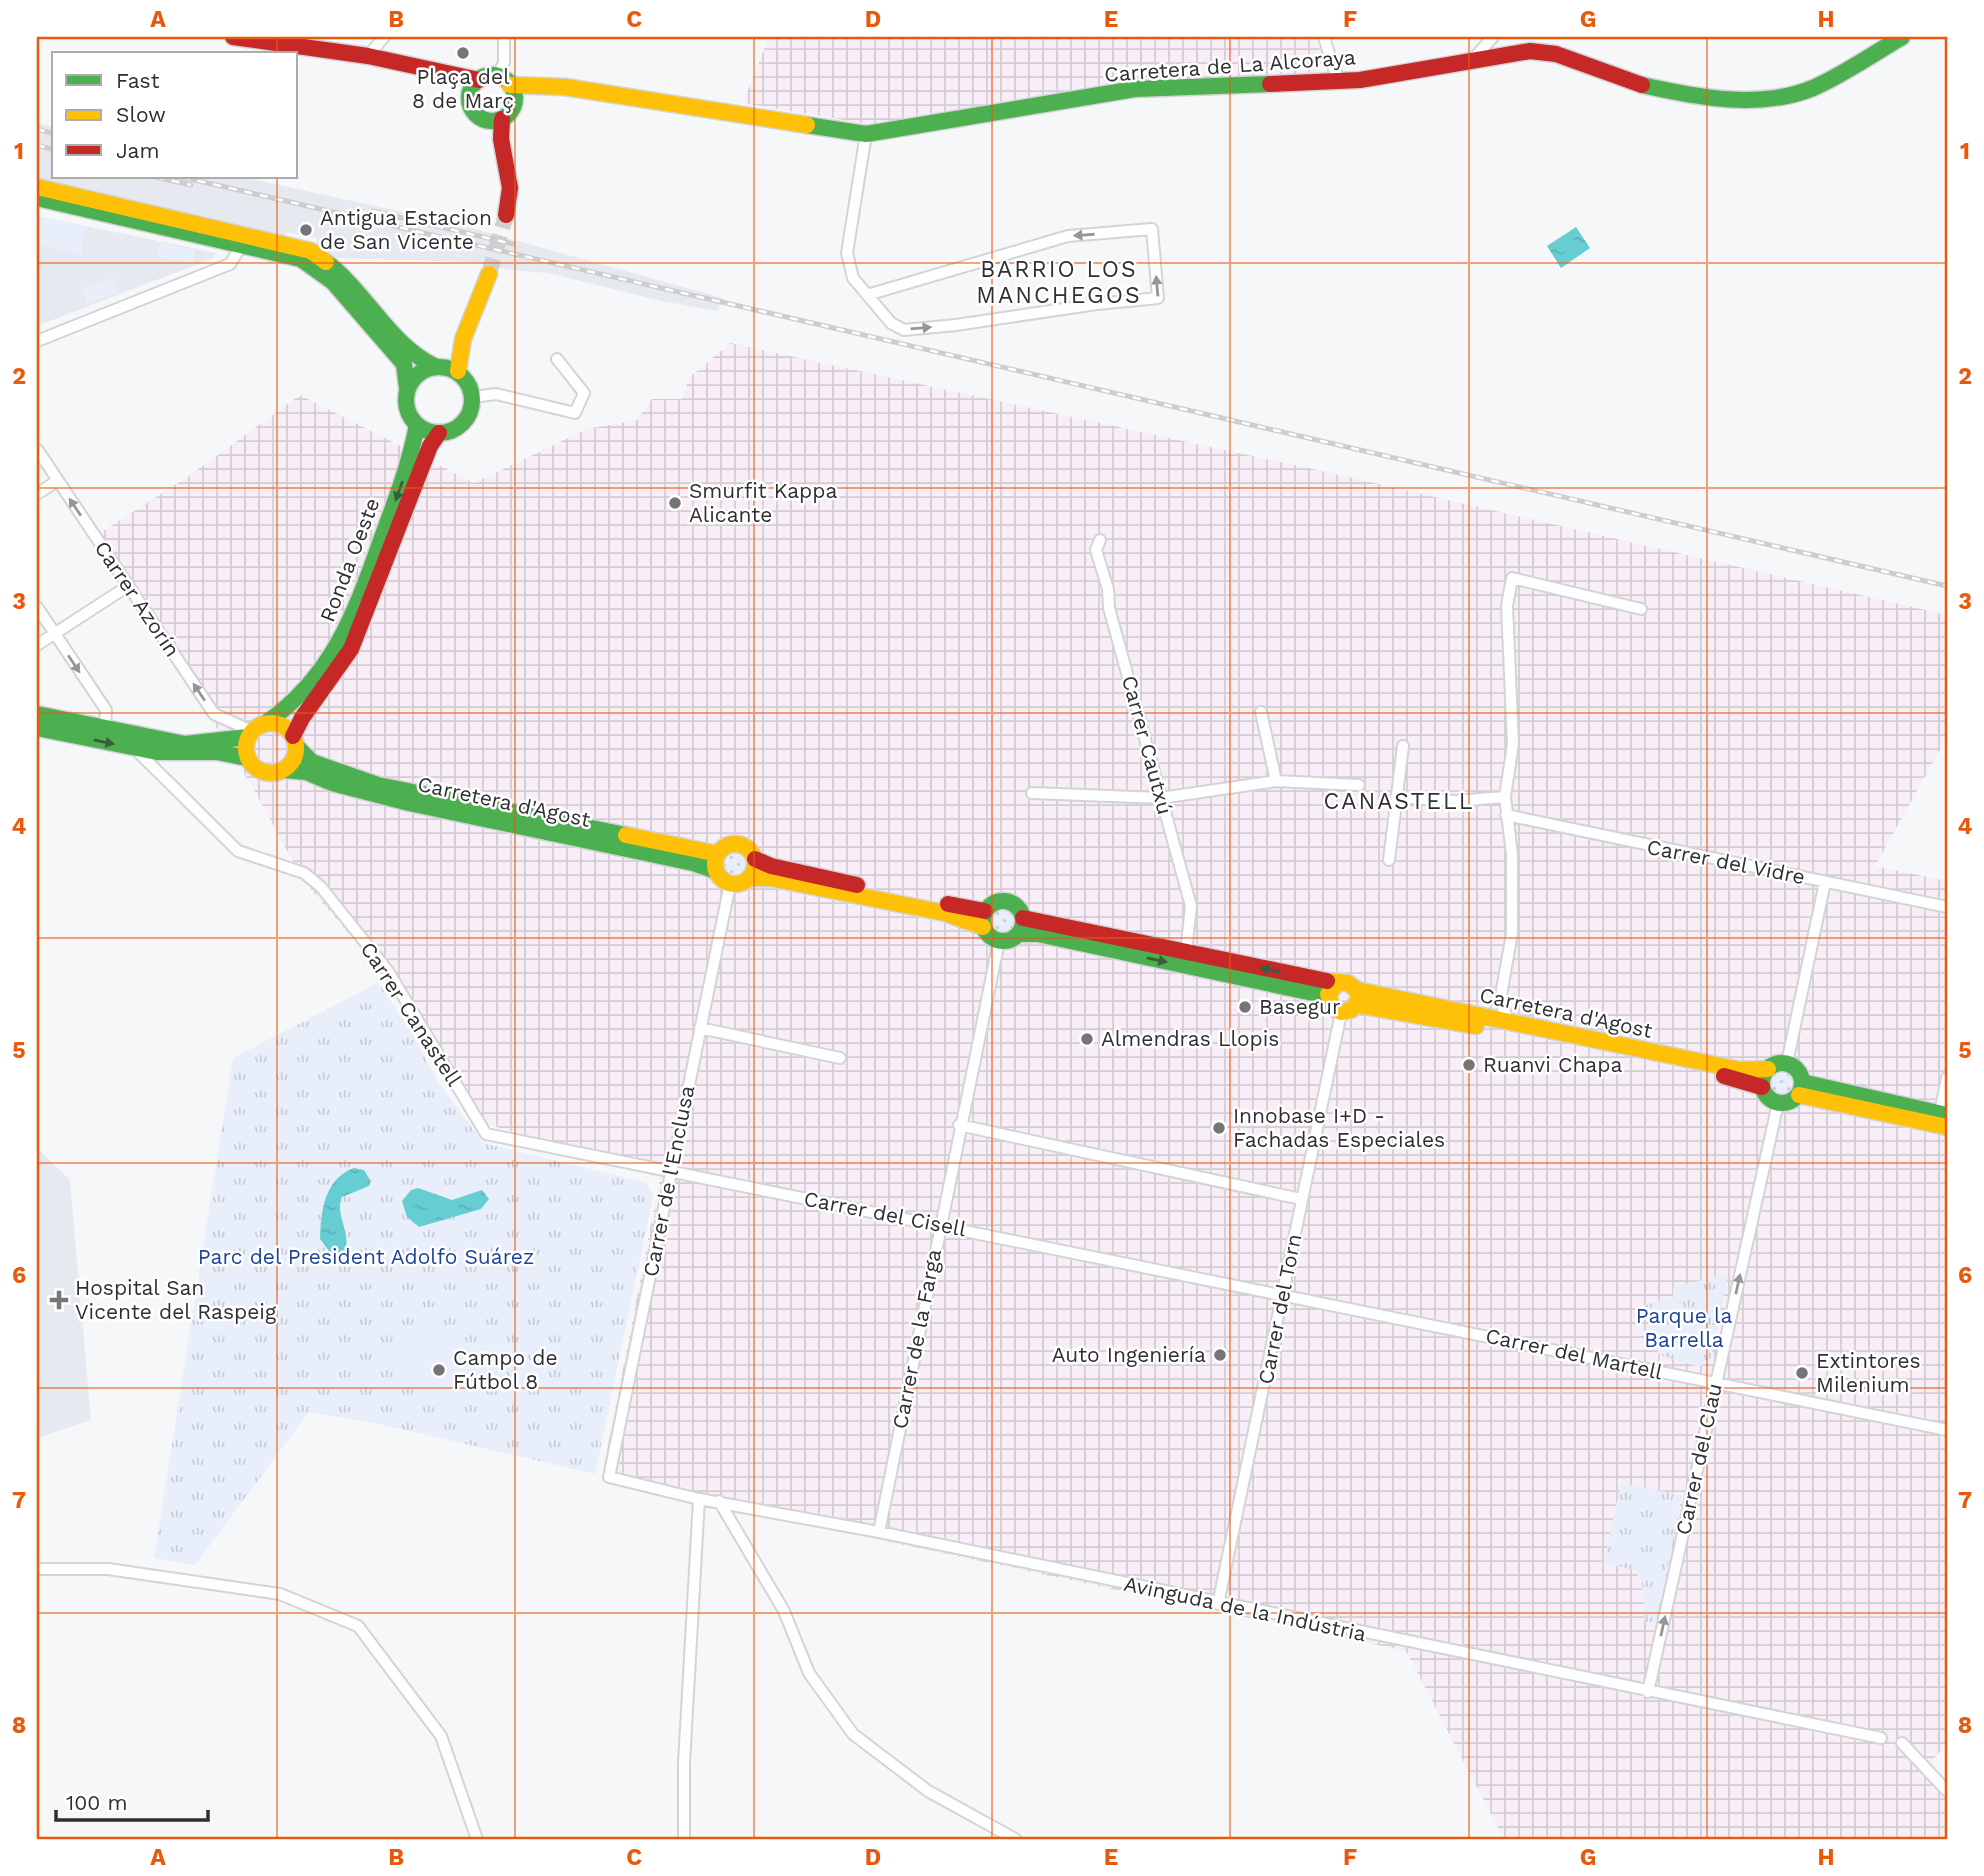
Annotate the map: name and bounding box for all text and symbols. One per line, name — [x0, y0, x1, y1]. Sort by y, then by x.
text: A — [150, 6, 166, 33]
text: B — [388, 6, 404, 33]
text: C — [626, 6, 642, 33]
text: D — [865, 6, 881, 33]
text: E — [1104, 6, 1118, 33]
text: F — [1343, 6, 1357, 33]
text: G — [1580, 6, 1596, 33]
text: H — [1817, 6, 1835, 33]
street label: Carretera de La Alcoraya — [1103, 44, 1357, 87]
marker: Plaça del 8 de Març — [455, 45, 471, 61]
legend — [52, 52, 298, 178]
place label: Plaça del 8 de Març — [412, 64, 514, 113]
text: Fast — [116, 68, 160, 93]
text: Slow — [116, 102, 166, 127]
text: 1 — [14, 138, 24, 165]
text: Jam — [116, 138, 159, 163]
text: 1 — [1960, 138, 1970, 165]
place label: Antigua Estacion de San Vicente — [320, 205, 492, 254]
marker: Antigua Estacion de San Vicente — [298, 222, 314, 238]
one-way arrow — [1073, 230, 1095, 241]
district label: BARRIO LOS MANCHEGOS — [976, 256, 1142, 309]
one-way arrow — [1151, 275, 1162, 297]
one-way arrow — [910, 322, 932, 333]
text: 2 — [12, 363, 26, 390]
text: 2 — [1958, 363, 1972, 390]
place label: Smurfit Kappa Alicante — [689, 478, 837, 527]
one-way arrow — [393, 480, 404, 501]
street label: Ronda Oeste — [314, 494, 385, 625]
marker: Smurfit Kappa Alicante — [667, 495, 683, 511]
one-way arrow — [68, 498, 82, 516]
street label: Carrer Azorín — [90, 536, 185, 661]
text: 3 — [12, 588, 26, 615]
text: 3 — [1958, 588, 1972, 615]
one-way arrow — [68, 654, 81, 674]
street label: Carrer Cautxú — [1117, 673, 1178, 817]
one-way arrow — [193, 683, 206, 702]
one-way arrow — [93, 736, 115, 747]
street label: Carretera d'Agost — [415, 771, 593, 832]
district label: CANASTELL — [1324, 788, 1474, 815]
text: 4 — [12, 813, 27, 840]
text: 4 — [1958, 813, 1973, 840]
street label: Carrer del Vidre — [1645, 834, 1807, 889]
street label: Carrer Canastell — [356, 937, 468, 1091]
one-way arrow — [1146, 954, 1168, 965]
one-way arrow — [1259, 964, 1281, 975]
street label: Carretera d'Agost — [1477, 982, 1655, 1043]
place label: Basegur — [1259, 994, 1341, 1019]
marker: Basegur — [1237, 999, 1253, 1015]
place label: Almendras Llopis — [1101, 1026, 1279, 1051]
marker: Almendras Llopis — [1079, 1031, 1095, 1047]
text: 5 — [12, 1037, 26, 1064]
text: 5 — [1958, 1037, 1972, 1064]
place label: Ruanvi Chapa — [1483, 1052, 1622, 1077]
marker: Ruanvi Chapa — [1461, 1057, 1477, 1073]
street label: Carrer de l'Enclusa — [638, 1083, 699, 1279]
place label: Innobase I+D - Fachadas Especiales — [1233, 1103, 1445, 1152]
marker: Innobase I+D - Fachadas Especiales — [1211, 1120, 1227, 1136]
street label: Carrer del Cisell — [802, 1186, 969, 1242]
street label: Carrer del Torn — [1253, 1232, 1306, 1386]
park label: Parc del President Adolfo Suárez — [198, 1244, 534, 1269]
street label: Carrer de la Farga — [887, 1247, 946, 1431]
text: 6 — [12, 1262, 26, 1289]
text: 6 — [1958, 1262, 1972, 1289]
one-way arrow — [1732, 1273, 1743, 1295]
place label: Hospital San Vicente del Raspeig — [75, 1275, 277, 1324]
marker: Hospital San Vicente del Raspeig — [49, 1290, 69, 1310]
park label: Parque la Barrella — [1636, 1303, 1732, 1352]
street label: Carrer del Martell — [1483, 1323, 1665, 1385]
place label: Auto Ingeniería — [1052, 1342, 1206, 1367]
place label: Campo de Fútbol 8 — [453, 1345, 558, 1394]
marker: Auto Ingeniería — [1212, 1347, 1228, 1363]
place label: Extintores Milenium — [1816, 1348, 1921, 1397]
marker: Campo de Fútbol 8 — [431, 1362, 447, 1378]
marker: Extintores Milenium — [1794, 1365, 1810, 1381]
street label: Carrer del Clau — [1670, 1381, 1727, 1537]
text: 7 — [12, 1487, 26, 1514]
text: 7 — [1958, 1487, 1972, 1514]
street label: Avinguda de la Indústria — [1122, 1571, 1369, 1646]
one-way arrow — [1657, 1614, 1668, 1636]
text: 8 — [12, 1712, 26, 1739]
text: 8 — [1958, 1712, 1972, 1739]
scale bar — [56, 1778, 208, 1822]
text: 100 m — [66, 1790, 128, 1815]
text: A — [150, 1844, 166, 1871]
text: B — [388, 1844, 404, 1871]
text: C — [626, 1844, 642, 1871]
text: D — [865, 1844, 881, 1871]
text: E — [1104, 1844, 1118, 1871]
text: F — [1343, 1844, 1357, 1871]
text: G — [1580, 1844, 1596, 1871]
text: H — [1817, 1844, 1835, 1871]

